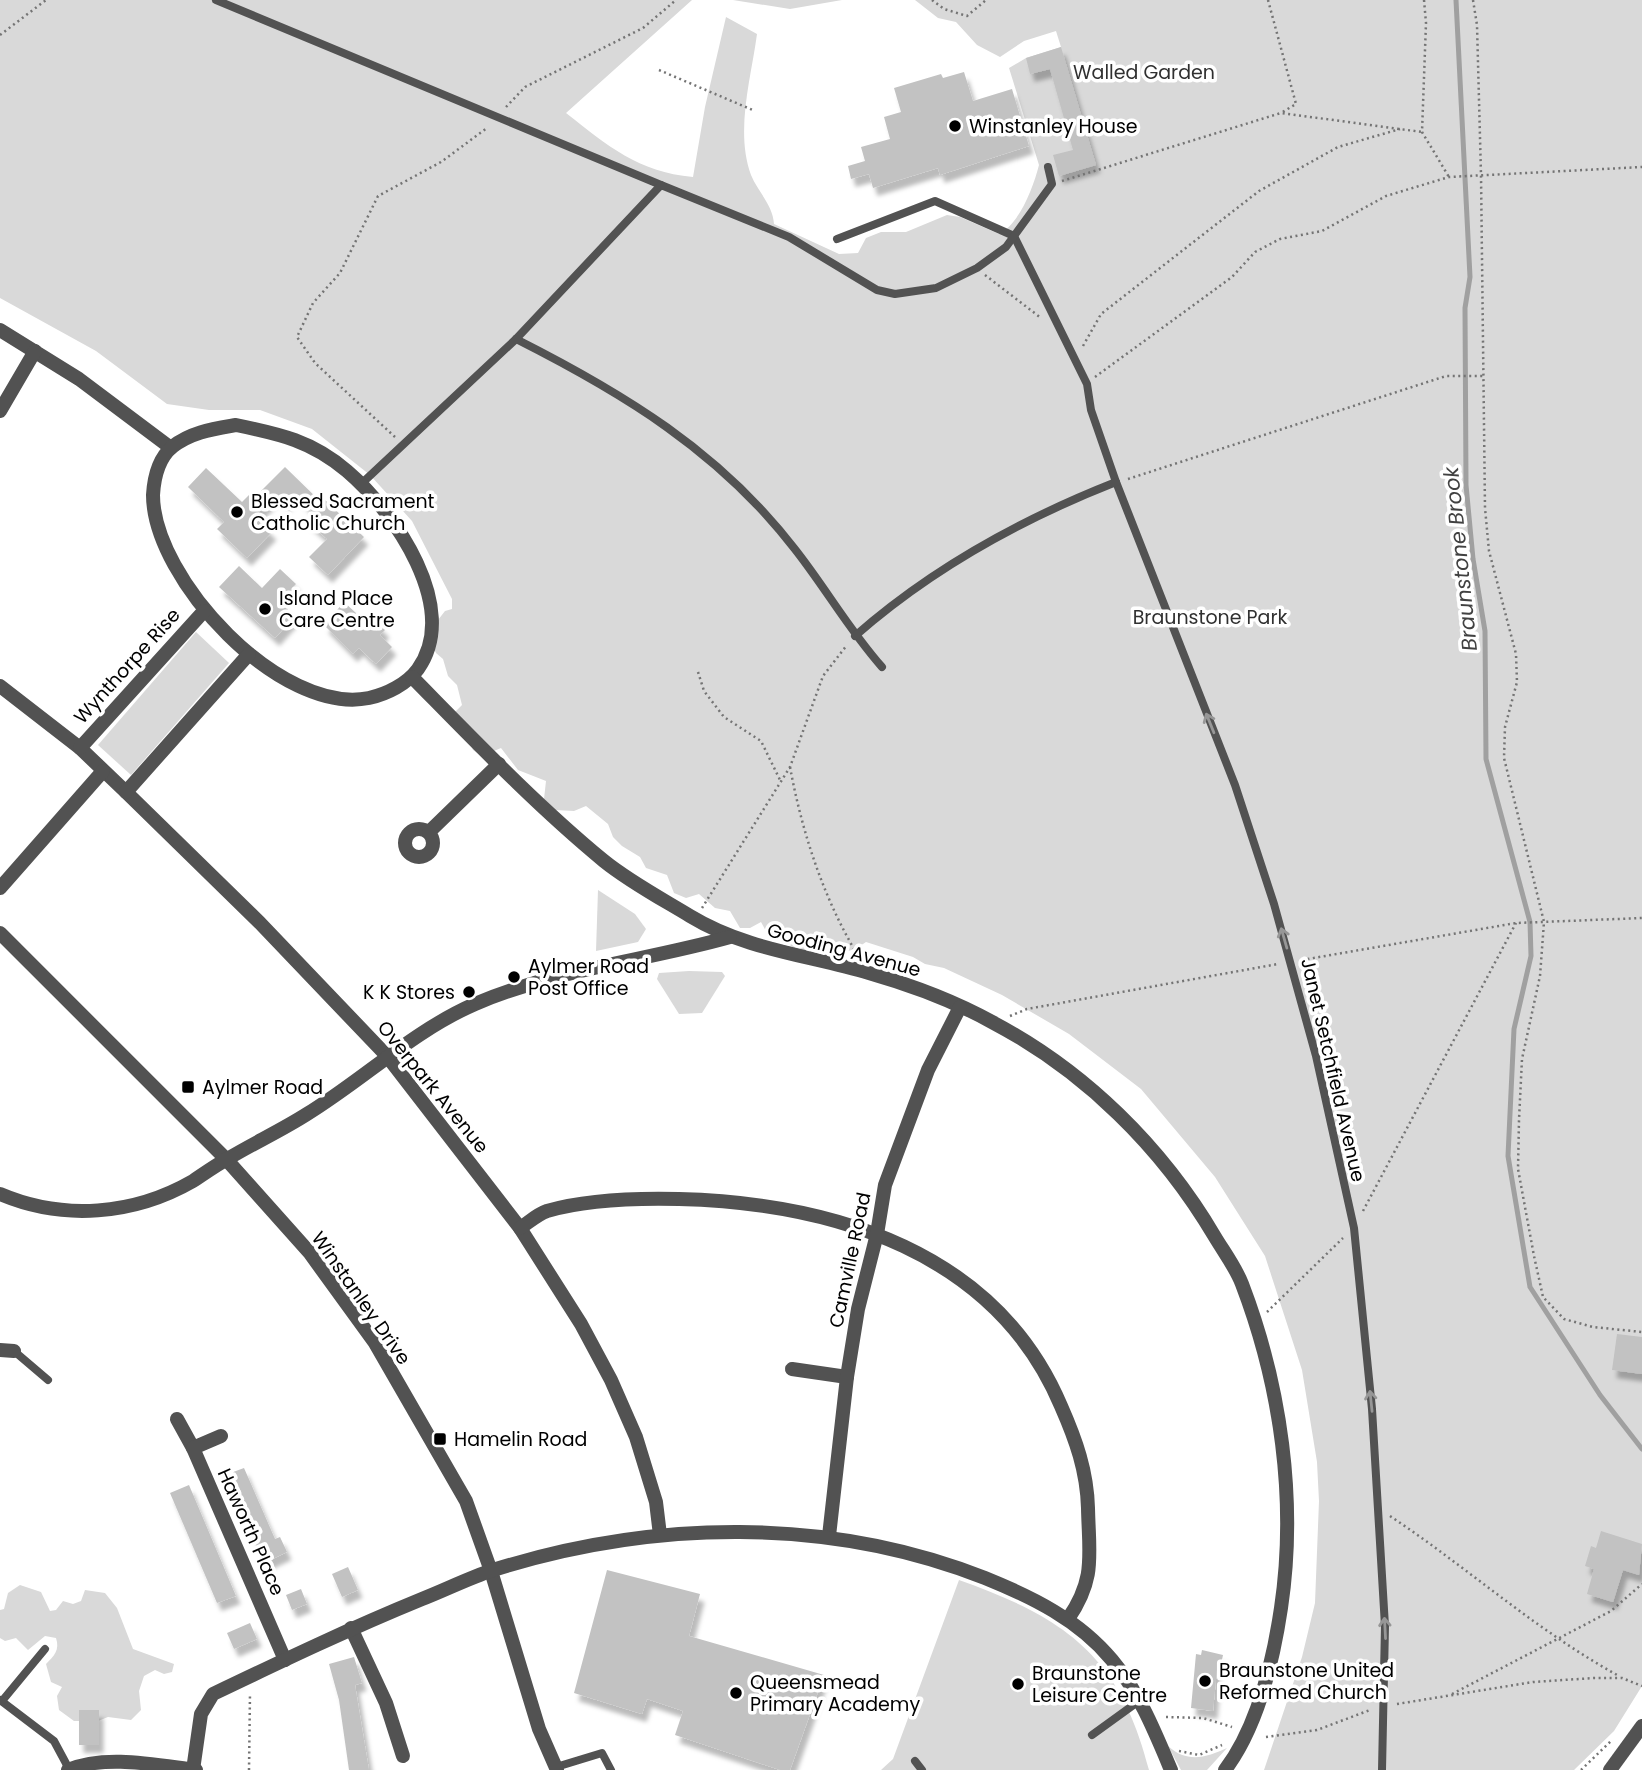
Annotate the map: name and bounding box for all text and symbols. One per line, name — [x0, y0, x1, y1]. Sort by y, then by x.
park label: Walled Garden — [1073, 59, 1215, 86]
place label: Winstanley House — [969, 113, 1138, 140]
marker: Winstanley House — [947, 118, 963, 134]
water label: Braunstone Brook — [1436, 464, 1484, 652]
place label: Blessed Sacrament Catholic Church — [251, 488, 435, 537]
marker: Blessed Sacrament Catholic Church — [229, 504, 245, 520]
place label: Island Place Care Centre — [279, 585, 395, 634]
marker: Island Place Care Centre — [257, 601, 273, 617]
street label: Wynthorpe Rise — [68, 602, 186, 730]
park label: Braunstone Park — [1133, 604, 1288, 631]
one-way arrow — [1203, 713, 1216, 734]
street label: Gooding Avenue — [764, 917, 924, 983]
one-way arrow — [1277, 927, 1290, 949]
place label: Aylmer Road Post Office — [528, 953, 649, 1002]
street label: Janet Setchfield Avenue — [1294, 955, 1372, 1185]
marker: Aylmer Road Post Office — [506, 969, 522, 985]
place label: K K Stores — [363, 979, 455, 1006]
marker: K K Stores — [461, 984, 477, 1000]
street label: Overpark Avenue — [371, 1015, 495, 1159]
place label: Aylmer Road — [202, 1074, 323, 1101]
marker: Aylmer Road — [180, 1079, 196, 1095]
street label: Camville Road — [822, 1190, 878, 1330]
street label: Winstanley Drive — [305, 1226, 417, 1370]
one-way arrow — [1364, 1391, 1377, 1413]
place label: Hamelin Road — [454, 1426, 587, 1453]
marker: Hamelin Road — [432, 1431, 448, 1447]
street label: Haworth Place — [211, 1464, 291, 1600]
one-way arrow — [1379, 1617, 1392, 1640]
place label: Braunstone United Reformed Church — [1219, 1657, 1394, 1706]
place label: Braunstone Leisure Centre — [1032, 1660, 1167, 1709]
place label: Queensmead Primary Academy — [750, 1669, 920, 1718]
marker: Braunstone United Reformed Church — [1197, 1673, 1213, 1689]
marker: Braunstone Leisure Centre — [1010, 1676, 1026, 1692]
marker: Queensmead Primary Academy — [728, 1685, 744, 1701]

